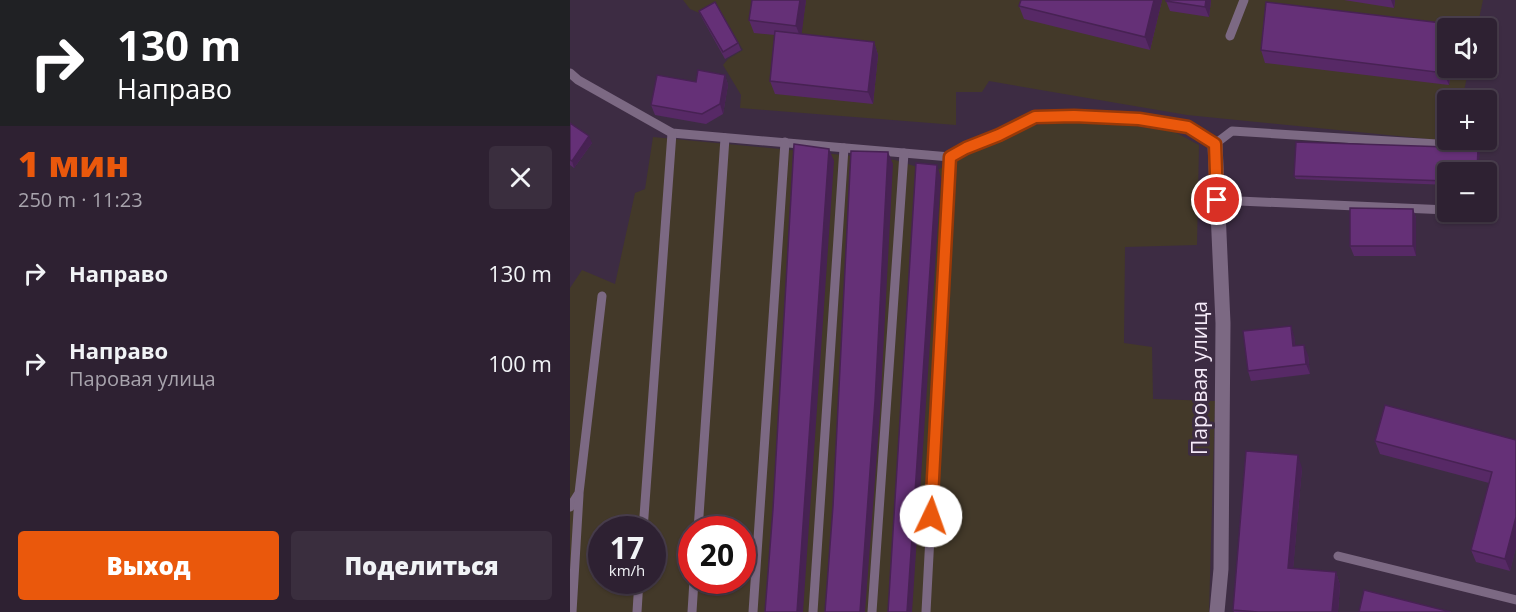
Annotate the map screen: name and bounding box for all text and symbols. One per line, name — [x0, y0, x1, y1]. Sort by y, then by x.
text: 130 m — [117, 16, 241, 73]
map controls — [1437, 18, 1497, 222]
button: sound — [1437, 18, 1497, 78]
icon: right — [18, 24, 96, 102]
text: Направо — [117, 70, 232, 107]
button: + — [1437, 90, 1497, 150]
text: 1 мин — [18, 139, 129, 188]
button: close — [489, 146, 552, 209]
button: − — [1437, 162, 1497, 222]
pin — [1191, 174, 1242, 225]
icon: arrive — [1200, 183, 1233, 216]
text: 250 m · 11:23 — [18, 186, 143, 213]
icon: right — [18, 257, 51, 290]
text: Направо — [69, 258, 168, 288]
text: 130 m — [488, 258, 552, 288]
street label: Паровая улица — [1185, 301, 1213, 455]
text: Направо — [69, 335, 168, 365]
icon: right — [18, 347, 51, 380]
text: 100 m — [488, 348, 552, 378]
text: Паровая улица — [69, 365, 216, 392]
position arrow — [899, 484, 963, 548]
speed limit sign: 20 — [678, 516, 756, 594]
text: 17 — [610, 527, 644, 568]
button: Выход — [18, 531, 279, 600]
button: Поделиться — [291, 531, 552, 600]
text: km/h — [609, 560, 645, 580]

